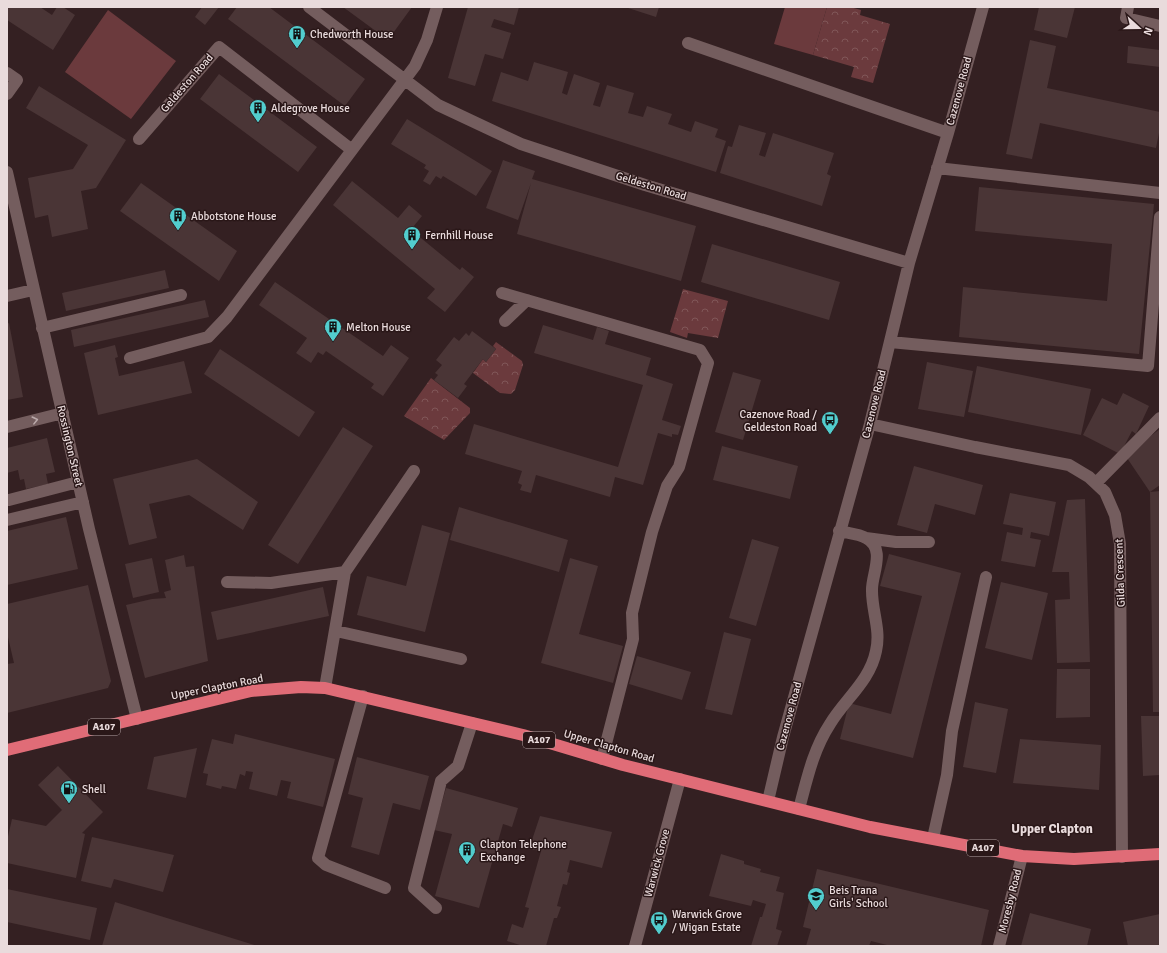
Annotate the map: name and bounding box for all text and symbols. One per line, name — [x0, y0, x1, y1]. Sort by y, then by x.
north arrow — [1119, 8, 1159, 48]
building icon: Chedworth House — [287, 24, 307, 49]
text: N — [1140, 26, 1155, 37]
place label: Chedworth House — [310, 28, 394, 41]
street label: Geldeston Road — [158, 51, 216, 115]
street label: Cazenove Road — [944, 55, 974, 127]
building icon: Aldegrove House — [248, 98, 268, 123]
place label: Aldegrove House — [271, 102, 350, 115]
street label: Geldeston Road — [614, 169, 688, 203]
building icon: Abbotstone House — [168, 206, 188, 231]
place label: Abbotstone House — [191, 210, 277, 223]
building icon: Fernhill House — [402, 225, 422, 250]
place label: Fernhill House — [425, 229, 493, 242]
building icon: Melton House — [323, 317, 343, 342]
place label: Melton House — [346, 321, 411, 334]
street label: Cazenove Road — [859, 368, 889, 440]
street label: Rossington Street — [54, 404, 86, 488]
place label: Cazenove Road / Geldeston Road — [740, 408, 817, 434]
bus stop icon: Cazenove Road / Geldeston Road — [820, 410, 840, 435]
one-way arrow — [31, 416, 38, 425]
street label: Gilda Crescent — [1112, 538, 1128, 607]
street label: Upper Clapton Road — [170, 672, 264, 702]
street label: Cazenove Road — [774, 680, 804, 752]
road number: A107 — [88, 719, 120, 735]
street label: Upper Clapton Road — [562, 727, 656, 765]
road number: A107 — [523, 732, 555, 748]
fuel station icon: Shell — [59, 779, 79, 804]
place label: Shell — [82, 783, 106, 796]
district label: Upper Clapton — [1011, 821, 1093, 837]
street label: Warwick Grove — [642, 828, 672, 898]
place label: Clapton Telephone Exchange — [480, 838, 567, 864]
building icon: Clapton Telephone Exchange — [457, 840, 477, 865]
road number: A107 — [967, 840, 999, 856]
street label: Moresby Road — [996, 867, 1024, 934]
place label: Beis Trana Girls' School — [829, 884, 888, 910]
school or university icon: Beis Trana Girls' School — [806, 886, 826, 911]
place label: Warwick Grove / Wigan Estate — [672, 908, 742, 934]
bus stop icon: Warwick Grove / Wigan Estate — [649, 910, 669, 935]

